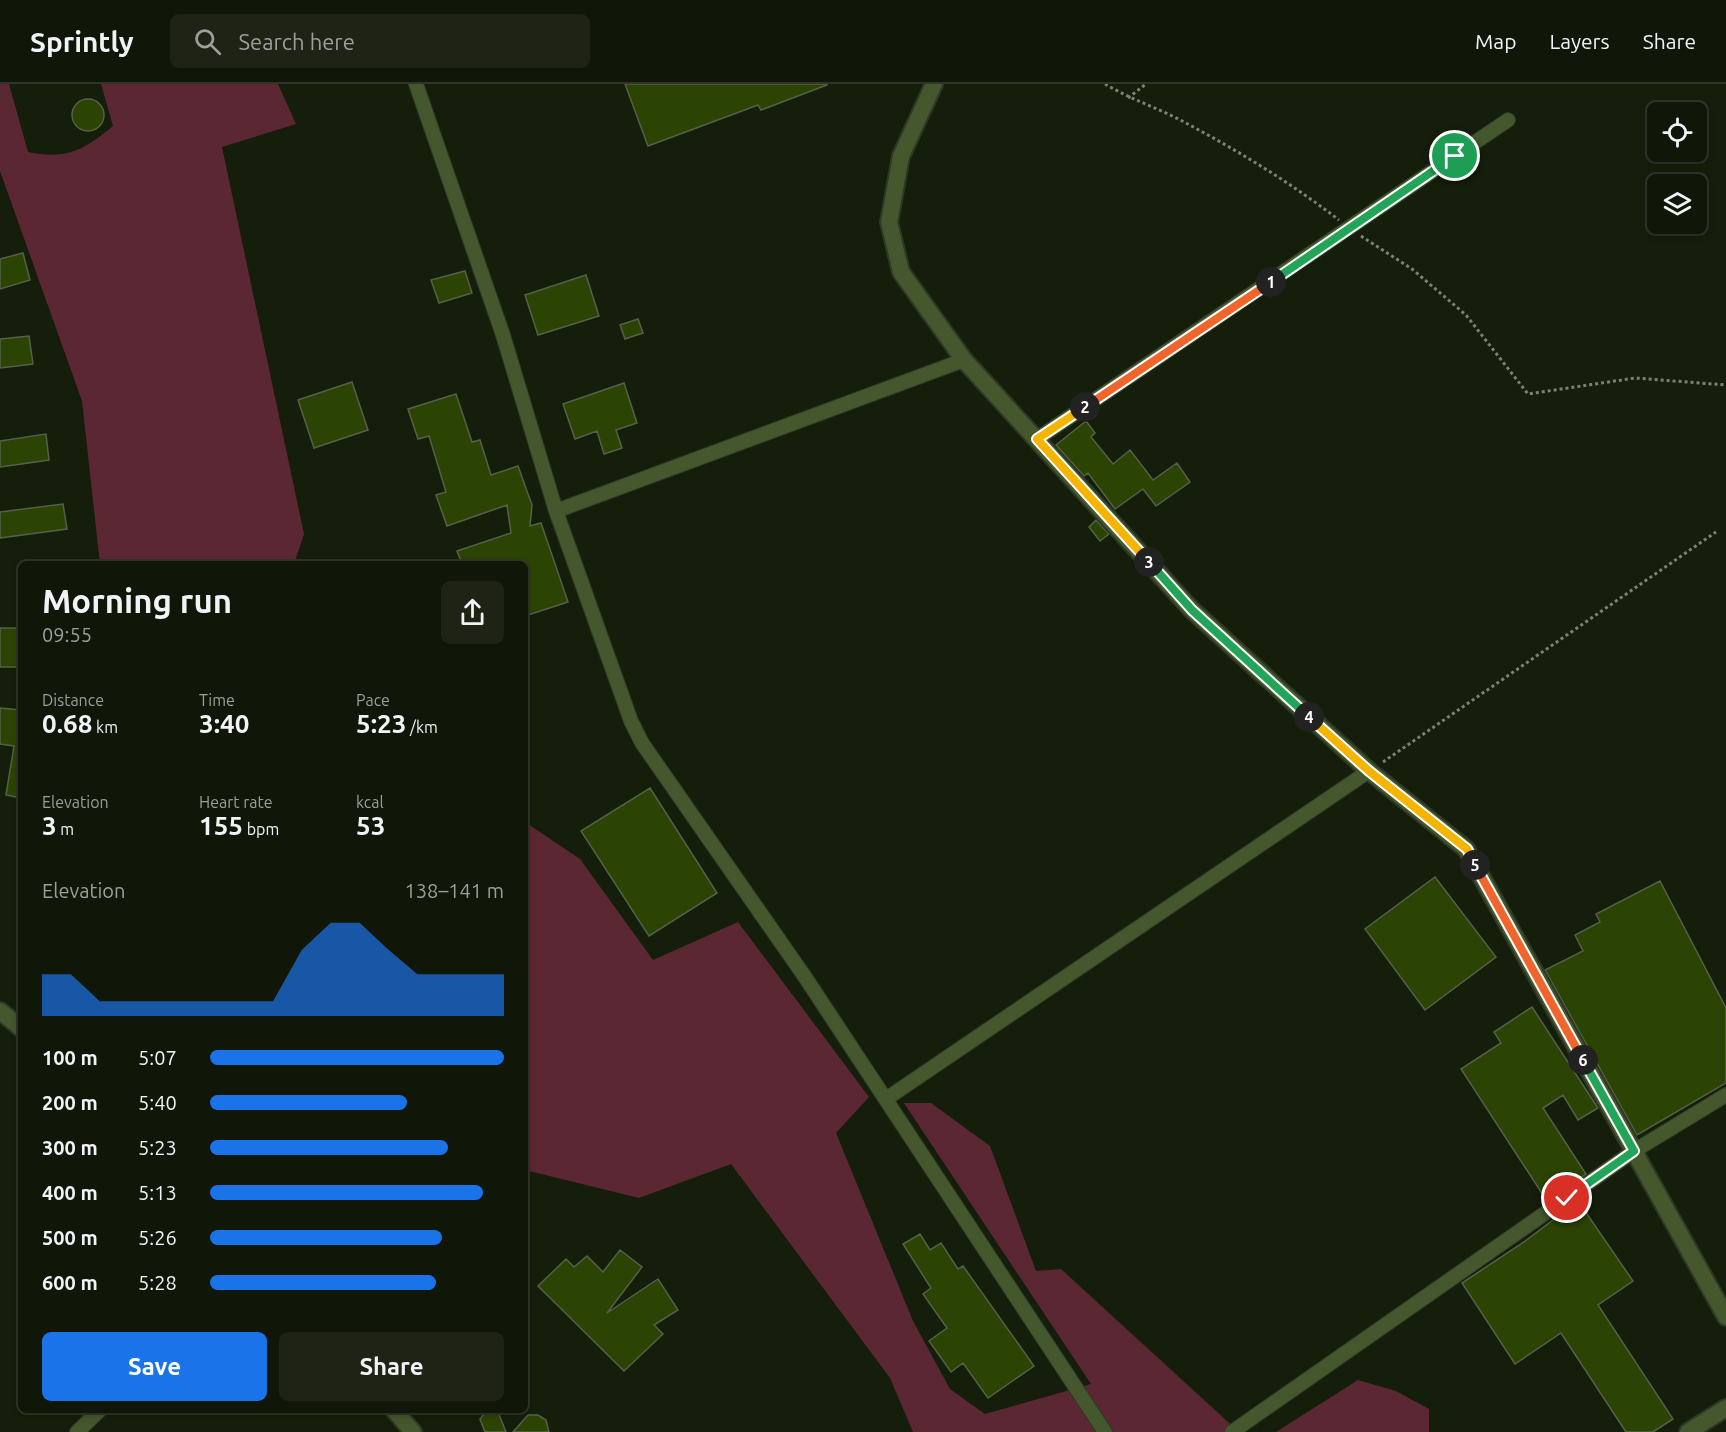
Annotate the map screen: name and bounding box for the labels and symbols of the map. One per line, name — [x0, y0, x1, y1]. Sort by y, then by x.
pin — [1429, 130, 1480, 181]
pin: 1 — [1256, 267, 1286, 297]
pin: 2 — [1070, 392, 1100, 422]
pin: 3 — [1134, 547, 1164, 577]
pin: 4 — [1294, 702, 1324, 732]
pin: 5 — [1460, 850, 1490, 880]
pin: 6 — [1568, 1045, 1598, 1075]
pin — [1541, 1172, 1592, 1223]

